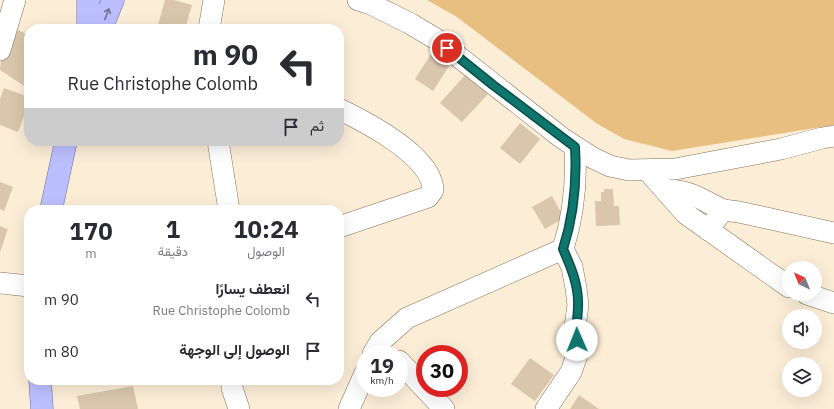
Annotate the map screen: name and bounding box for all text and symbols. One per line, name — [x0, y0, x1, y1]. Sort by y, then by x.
one-way arrow — [103, 9, 111, 21]
pin — [430, 31, 464, 65]
text: 90 m — [193, 36, 258, 73]
icon: arrive — [436, 37, 458, 59]
icon: left — [272, 40, 324, 92]
text: Rue Christophe Colomb — [67, 72, 258, 95]
icon: arrive — [280, 116, 302, 138]
text: ثم — [310, 116, 324, 135]
text: 1 — [166, 213, 180, 245]
text: 10:24 — [233, 213, 299, 245]
text: 170 — [69, 215, 113, 247]
text: دقيقة — [158, 243, 188, 260]
text: الوصول — [247, 243, 285, 260]
text: m — [85, 245, 97, 262]
north arrow — [782, 261, 822, 301]
map controls — [782, 261, 822, 397]
text: انعطف يسارًا — [215, 279, 290, 298]
icon: left — [302, 288, 324, 310]
text: 90 m — [44, 290, 79, 309]
text: Rue Christophe Colomb — [152, 302, 290, 319]
button: sound — [782, 309, 822, 349]
position arrow — [556, 319, 598, 361]
text: الوصول إلى الوجهة — [179, 340, 290, 359]
icon: arrive — [302, 340, 324, 362]
text: 80 m — [44, 342, 79, 361]
speed limit sign: 30 — [416, 345, 468, 397]
text: 19 — [370, 352, 394, 379]
button: layers — [782, 357, 822, 397]
text: km/h — [370, 374, 394, 387]

